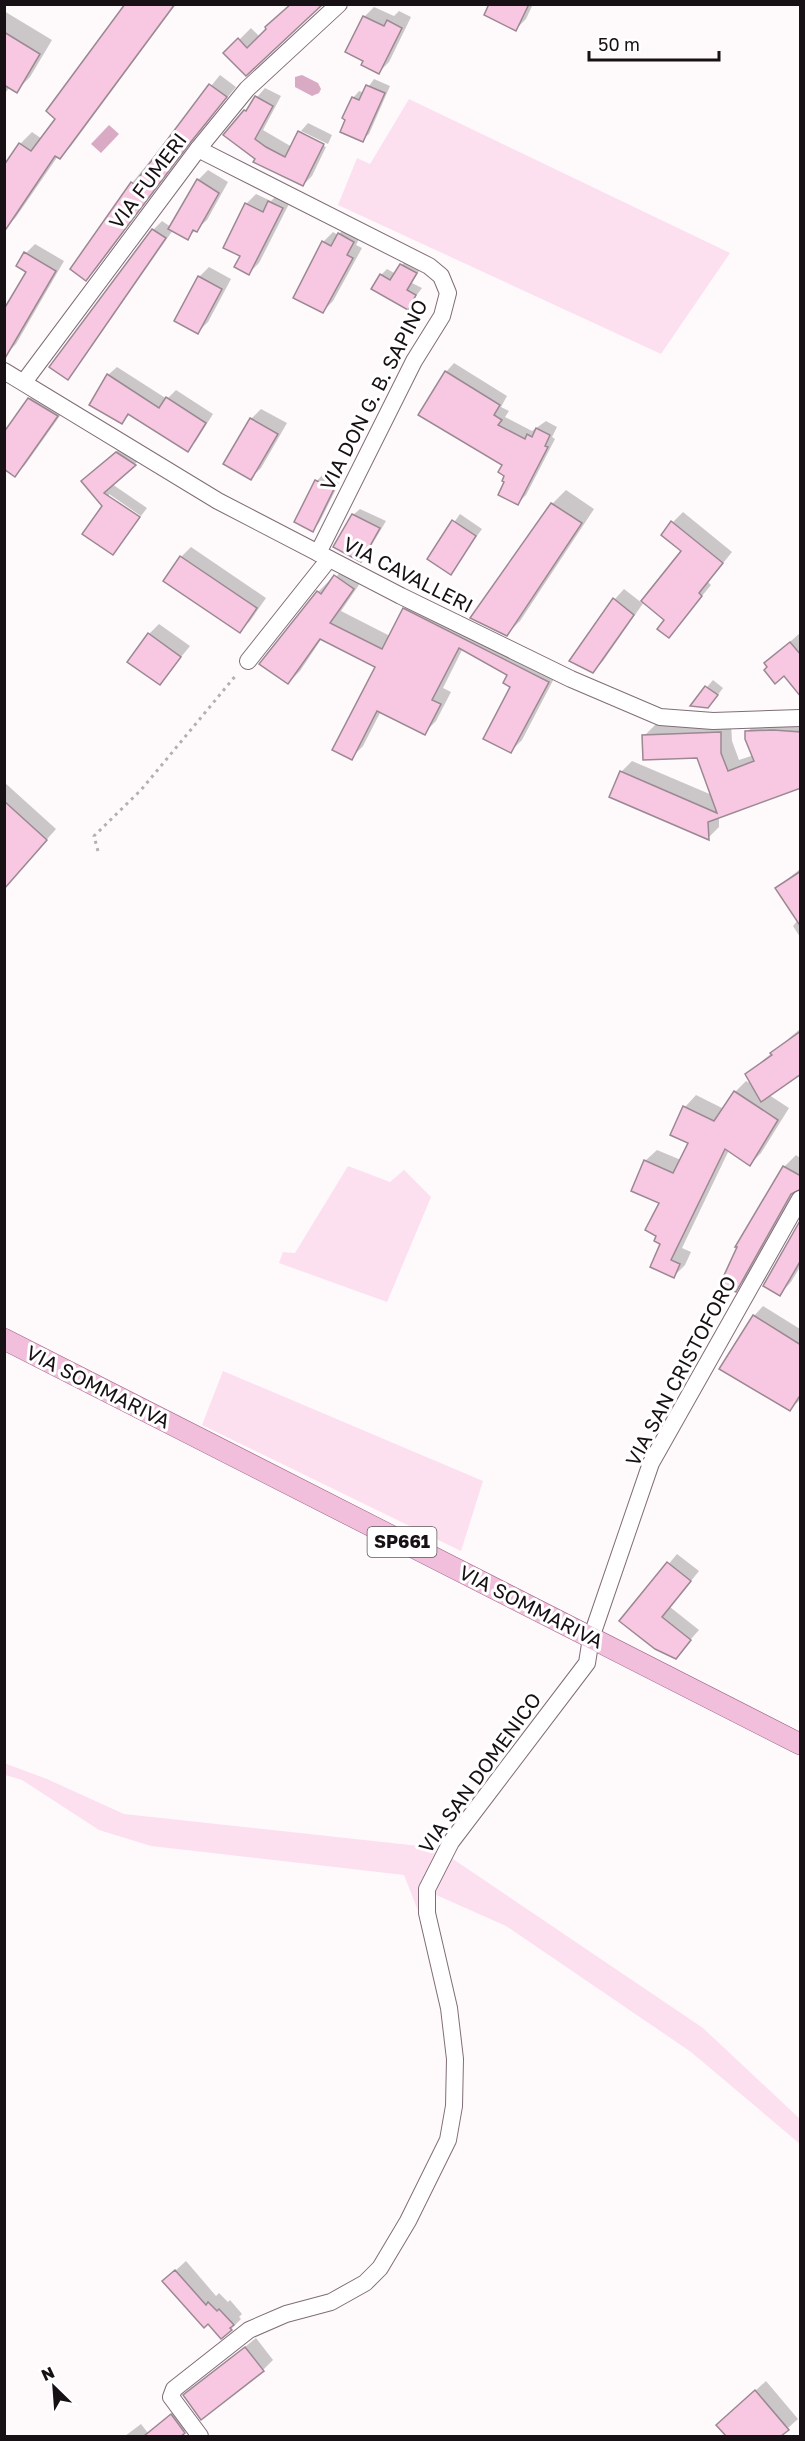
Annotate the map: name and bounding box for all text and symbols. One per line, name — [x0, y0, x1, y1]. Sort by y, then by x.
scale bar — [589, 24, 720, 62]
text: 50 m — [598, 33, 640, 55]
street label: VIA FUMERI — [103, 128, 191, 233]
street label: VIA DON G. B. SAPINO — [314, 295, 432, 494]
street label: VIA CAVALLERI — [339, 531, 478, 617]
street label: VIA SAN CRISTOFORO — [620, 1271, 741, 1470]
street label: VIA SOMMARIVA — [22, 1339, 174, 1433]
road number: SP661 — [368, 1527, 436, 1557]
street label: VIA SOMMARIVA — [455, 1559, 607, 1653]
street label: VIA SAN DOMENICO — [413, 1688, 545, 1857]
north arrow — [24, 2357, 84, 2417]
text: N — [38, 2362, 57, 2385]

